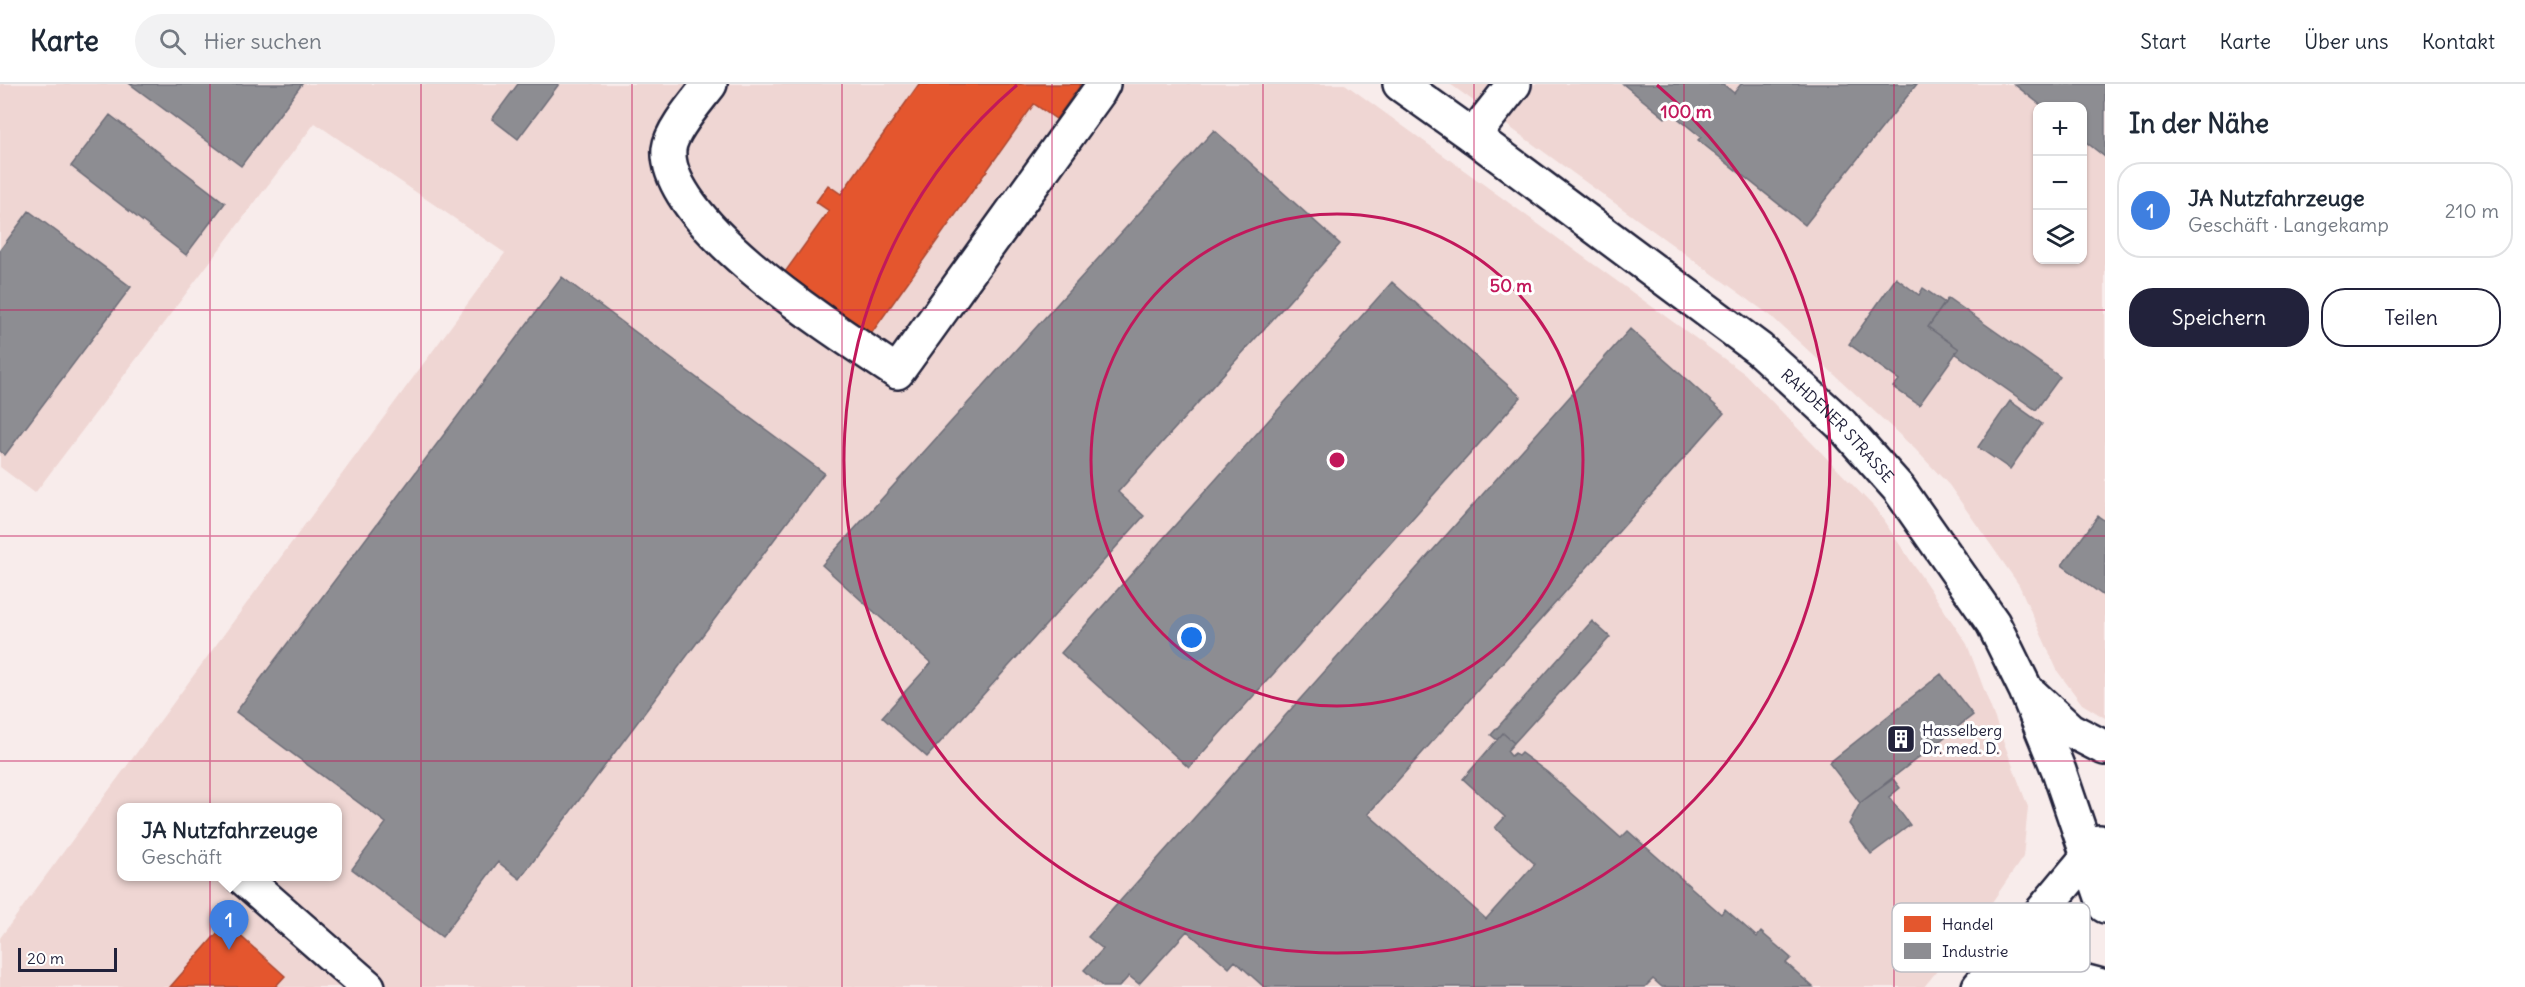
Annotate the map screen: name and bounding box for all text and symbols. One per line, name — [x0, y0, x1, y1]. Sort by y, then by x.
search box — [135, 14, 555, 68]
text: Karte — [30, 23, 99, 59]
icon: search — [156, 25, 189, 58]
text: Hier suchen — [204, 27, 322, 55]
text: Start — [2140, 28, 2186, 55]
text: Karte — [2219, 28, 2271, 55]
text: Über uns — [2304, 28, 2389, 55]
text: Kontakt — [2422, 28, 2495, 55]
text: 100 m — [1661, 100, 1712, 123]
map controls — [2033, 102, 2087, 264]
button: + — [2033, 102, 2087, 156]
text: In der Nähe — [2129, 107, 2269, 140]
button: − — [2033, 156, 2087, 210]
text: JA Nutzfahrzeuge — [2188, 184, 2365, 212]
text: 1 — [2147, 198, 2154, 223]
text: 210 m — [2445, 198, 2499, 223]
button: layers — [2033, 210, 2087, 264]
text: Geschäft · Langekamp — [2188, 212, 2389, 237]
text: 50 m — [1490, 274, 1532, 297]
button: Speichern — [2129, 288, 2309, 347]
button: Teilen — [2321, 288, 2501, 347]
street label: RAHDENER STRASSE — [1777, 364, 1898, 486]
centre of rings — [1327, 450, 1347, 470]
your location — [1177, 623, 1206, 652]
place label: Hasselberg Dr. med. D. — [1922, 720, 2002, 758]
building icon: Hasselberg Dr. med. D. — [1885, 723, 1917, 755]
popup — [117, 803, 342, 881]
text: JA Nutzfahrzeuge — [141, 816, 318, 844]
text: Geschäft — [141, 844, 222, 869]
pin: 1 — [210, 900, 248, 950]
legend — [1892, 903, 2090, 972]
text: Handel — [1942, 914, 1993, 934]
text: Industrie — [1942, 941, 2008, 961]
scale bar — [18, 945, 117, 972]
text: 20 m — [27, 948, 64, 968]

